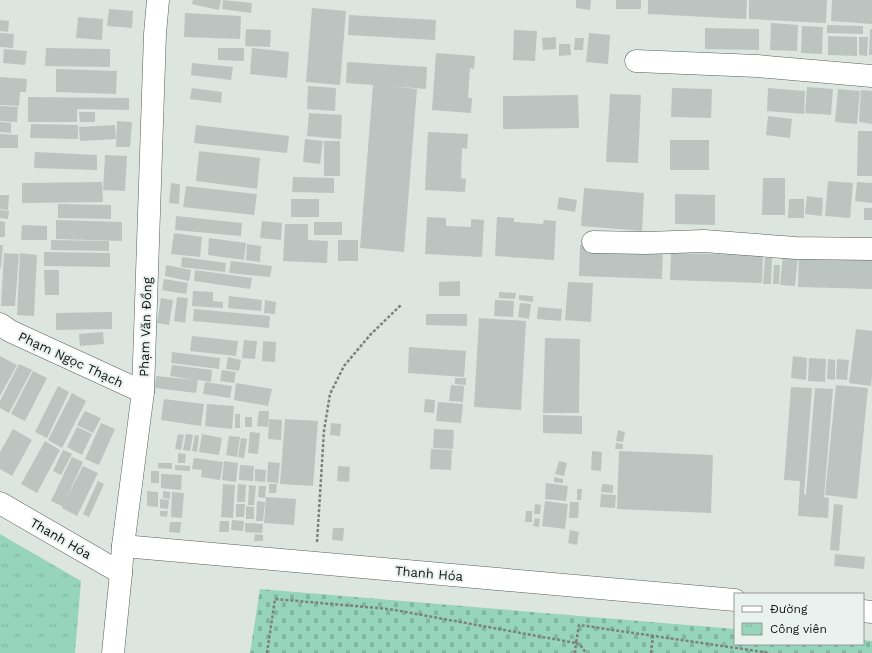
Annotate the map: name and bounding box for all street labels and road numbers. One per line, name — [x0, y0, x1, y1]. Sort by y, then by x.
street label: Phạm Văn Đồng — [136, 277, 155, 377]
street label: Phạm Ngọc Thạch — [16, 329, 126, 390]
street label: Thanh Hóa — [28, 515, 95, 562]
street label: Thanh Hóa — [394, 563, 464, 584]

